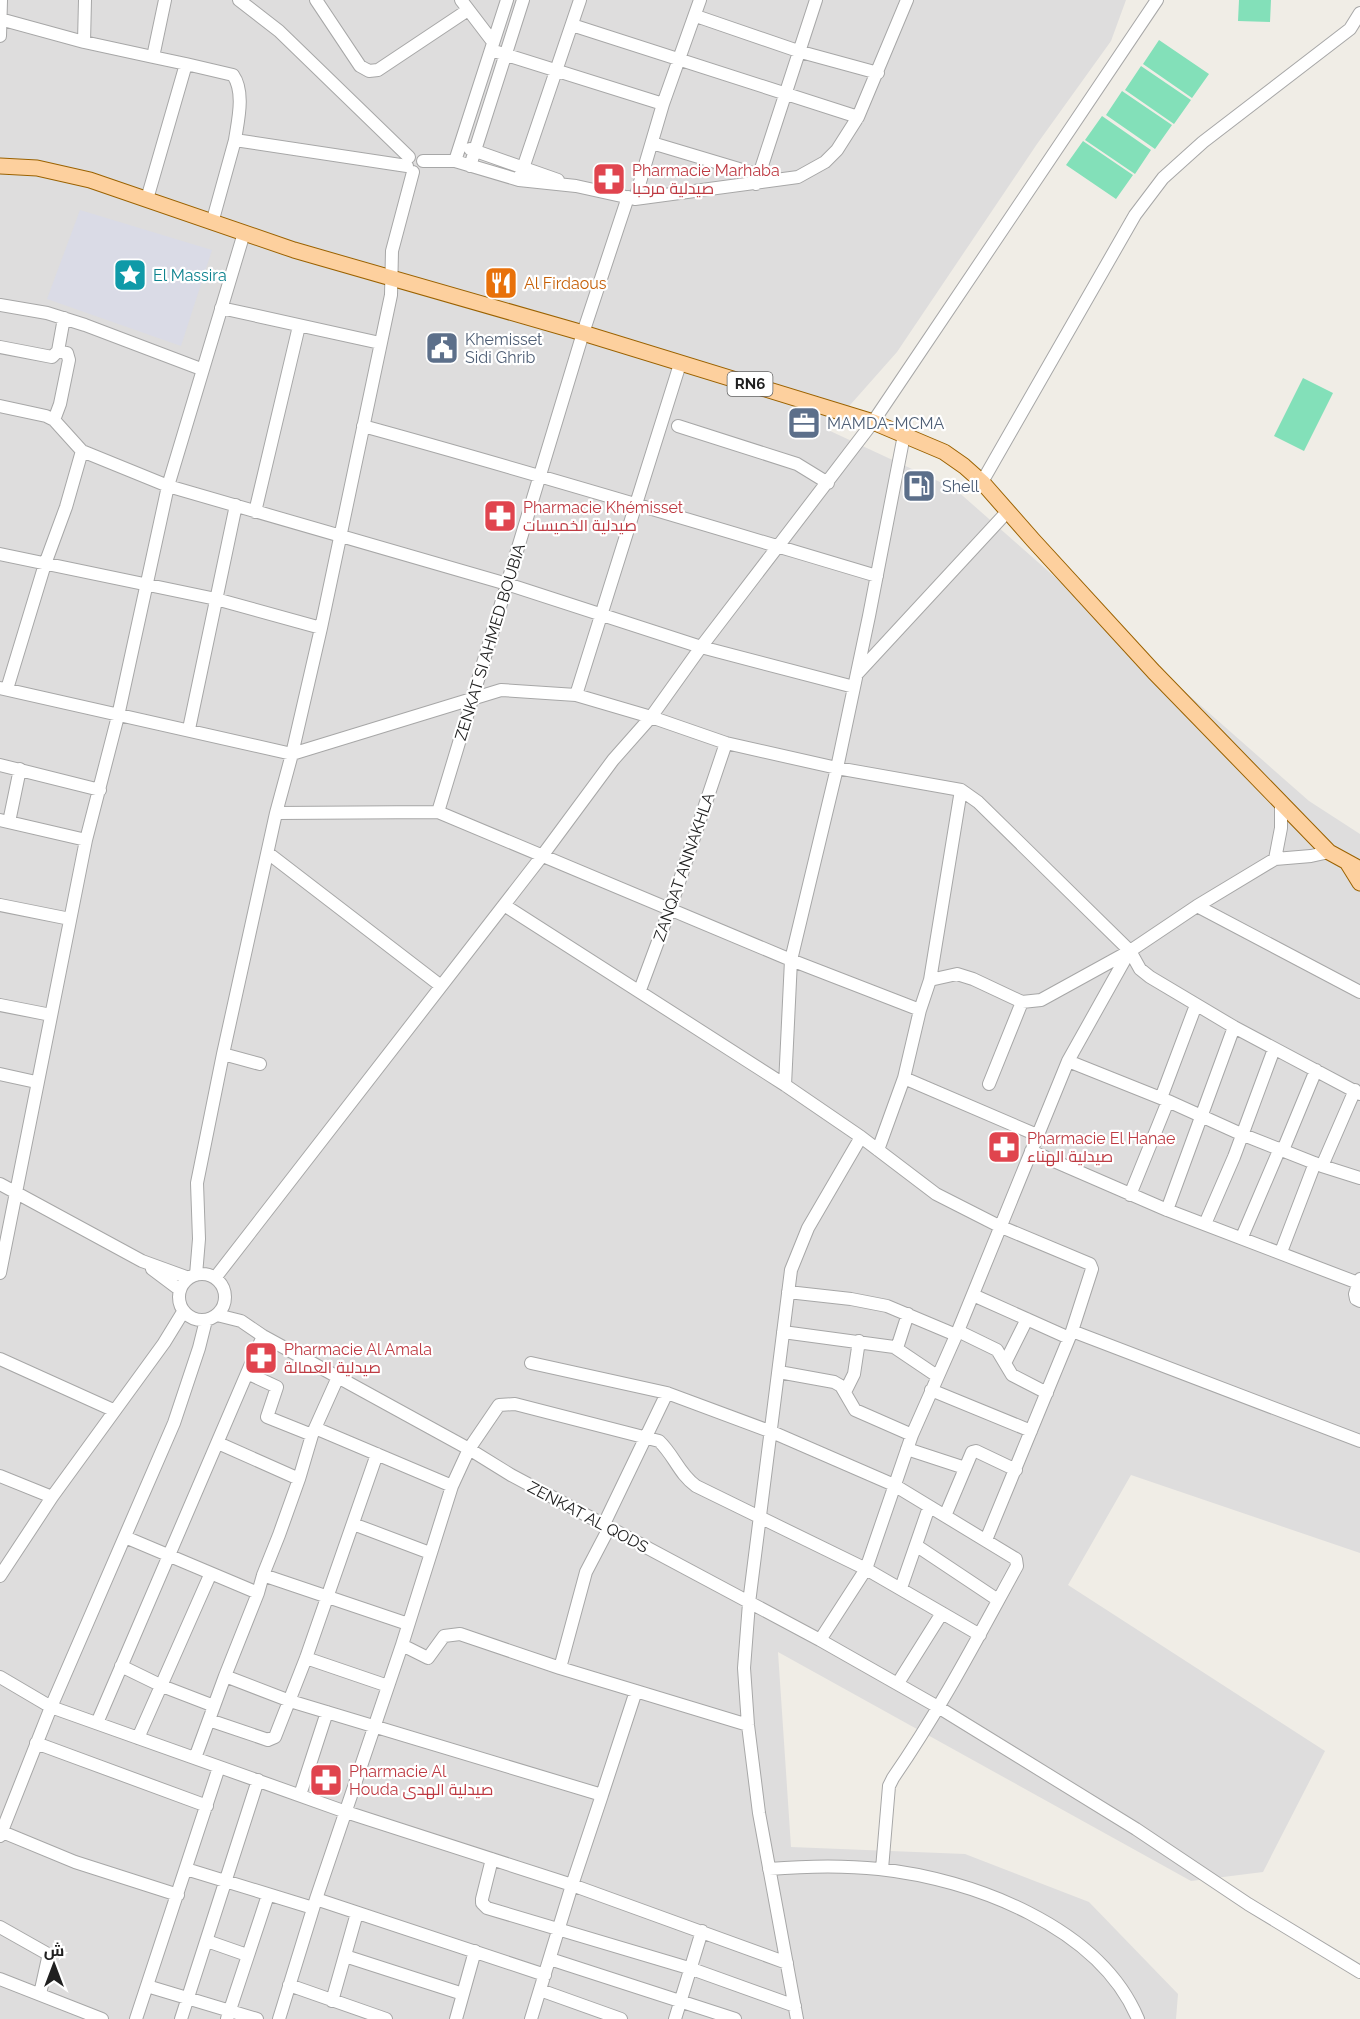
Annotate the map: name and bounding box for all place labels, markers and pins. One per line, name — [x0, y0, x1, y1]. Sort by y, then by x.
pharmacy icon: Pharmacie Marhaba صيدلية مرحبا — [591, 161, 627, 197]
place label: Pharmacie Marhaba صيدلية مرحبا — [632, 161, 780, 198]
place icon: El Massira — [112, 257, 148, 293]
restaurant icon: Al Firdaous — [483, 265, 519, 301]
place label: El Massira — [153, 266, 227, 285]
place label: Al Firdaous — [524, 274, 607, 293]
public building icon: Khemisset Sidi Ghrib — [424, 330, 460, 366]
place label: Khemisset Sidi Ghrib — [465, 330, 543, 367]
office icon: MAMDA-MCMA — [786, 405, 822, 441]
place label: MAMDA-MCMA — [827, 414, 944, 433]
fuel station icon: Shell — [901, 468, 937, 504]
place label: Shell — [942, 477, 980, 496]
pharmacy icon: Pharmacie Khémisset صيدلية الخميسات — [482, 498, 518, 534]
place label: Pharmacie Khémisset صيدلية الخميسات — [523, 498, 684, 535]
pharmacy icon: Pharmacie El Hanae صيدلية الهناء — [986, 1129, 1022, 1165]
place label: Pharmacie El Hanae صيدلية الهناء — [1027, 1129, 1175, 1167]
pharmacy icon: Pharmacie Al Amala صيدلية العمالة — [243, 1340, 279, 1376]
place label: Pharmacie Al Amala صيدلية العمالة — [284, 1340, 432, 1377]
pharmacy icon: Pharmacie Al Houda صيدلية الهدى — [308, 1762, 344, 1798]
place label: Pharmacie Al Houda صيدلية الهدى — [349, 1762, 493, 1800]

